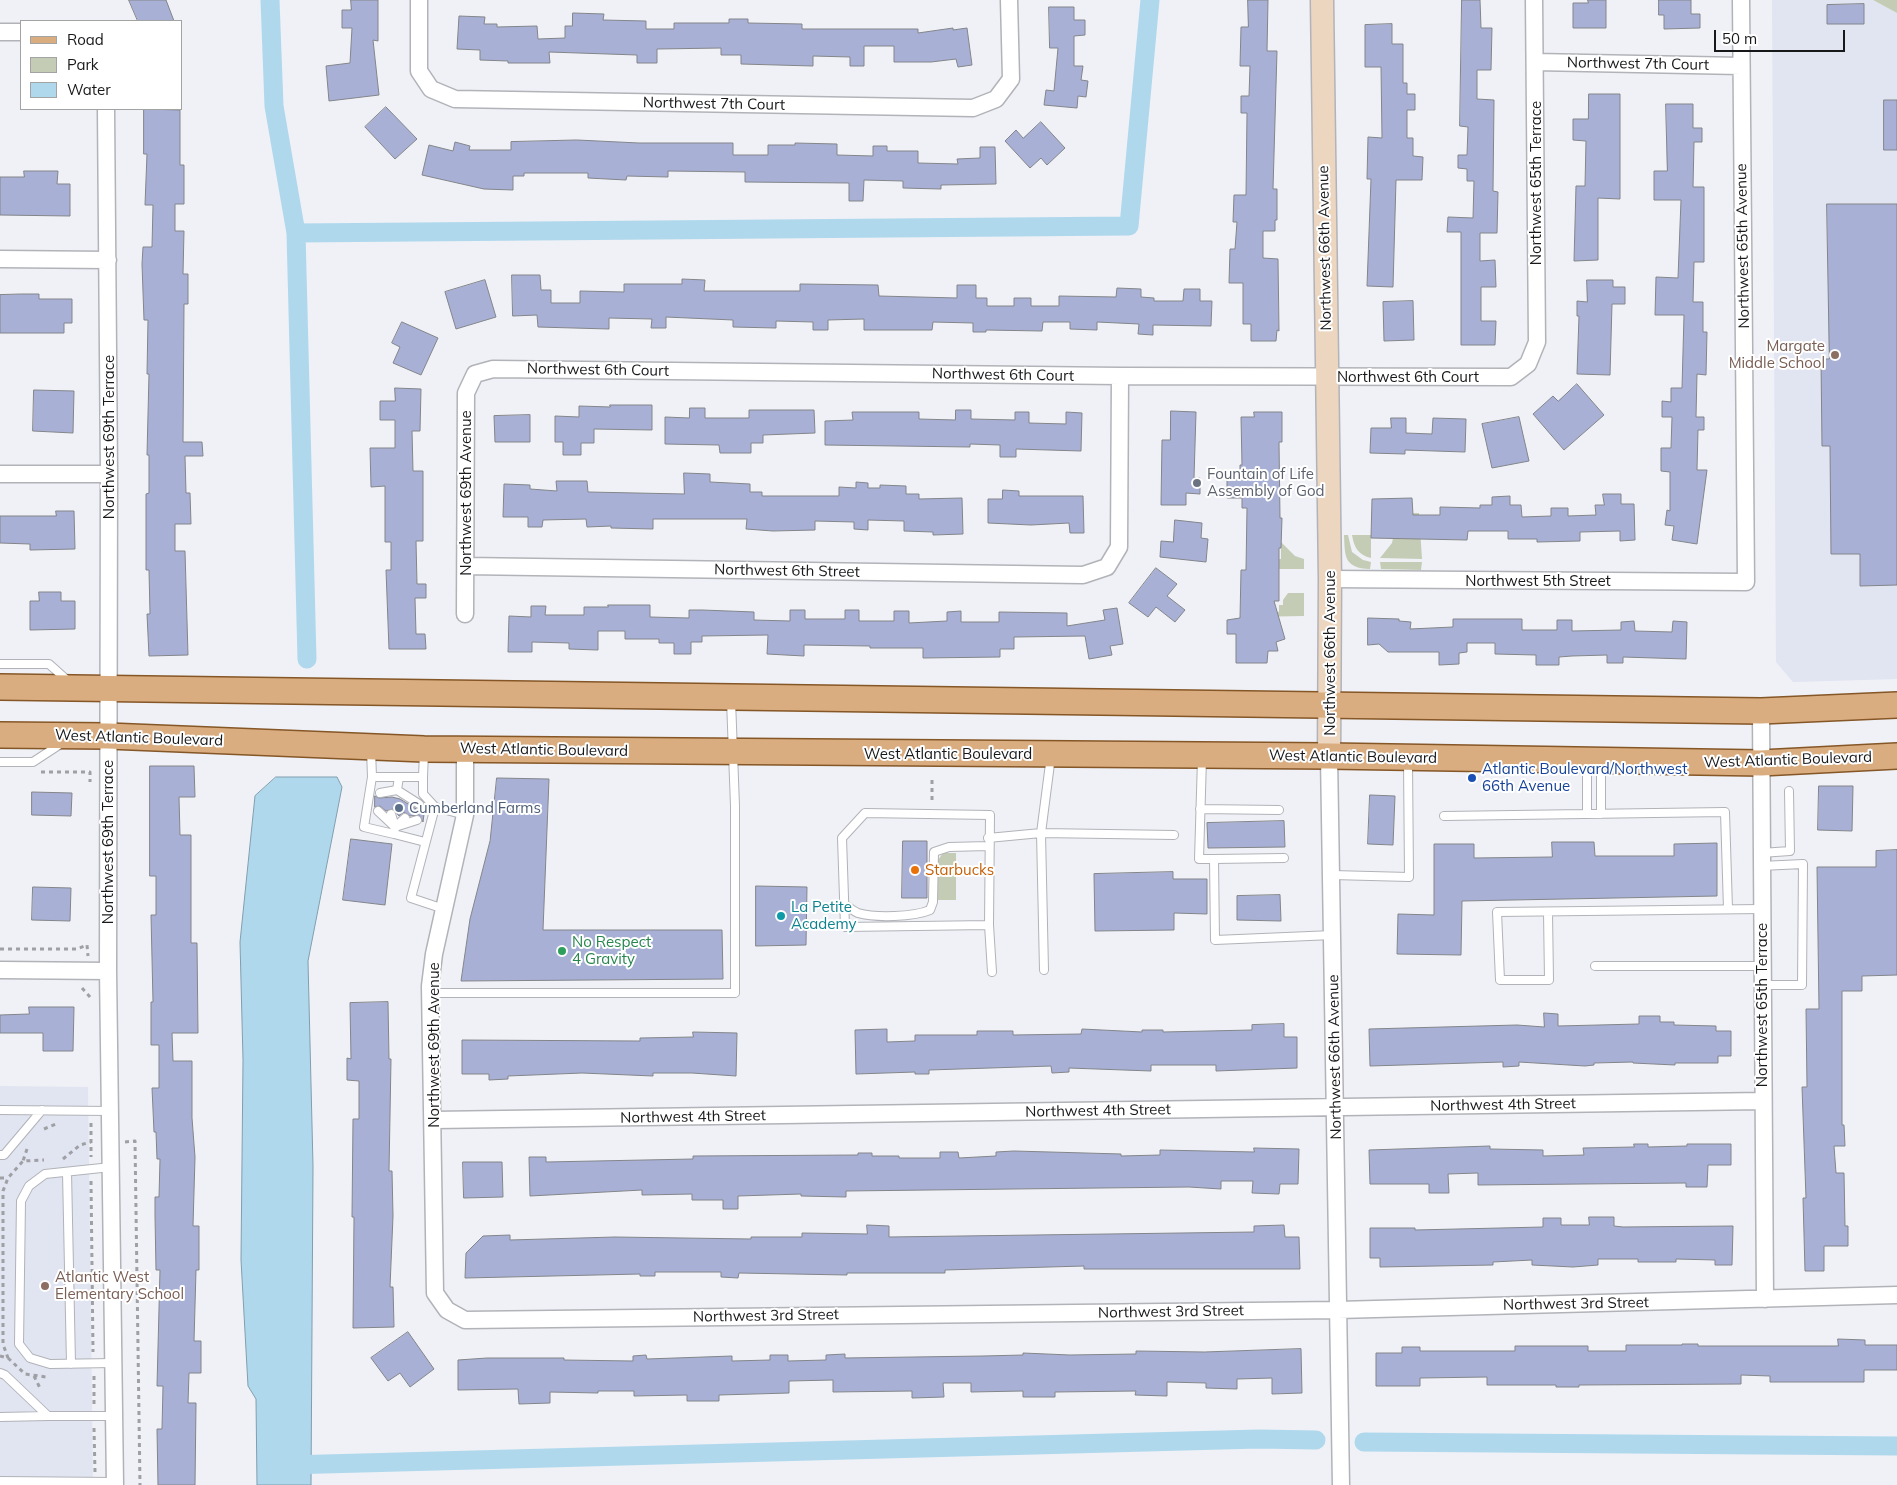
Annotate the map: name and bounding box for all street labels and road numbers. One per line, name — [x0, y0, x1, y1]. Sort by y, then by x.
street label: Northwest 7th Court — [1567, 54, 1709, 74]
street label: Northwest 7th Court — [643, 94, 785, 114]
street label: Northwest 65th Terrace — [1527, 101, 1545, 265]
street label: Northwest 65th Avenue — [1733, 163, 1753, 329]
street label: Northwest 66th Avenue — [1315, 165, 1335, 331]
street label: Northwest 69th Terrace — [100, 355, 118, 519]
street label: Northwest 6th Court — [527, 360, 669, 380]
street label: Northwest 6th Court — [932, 365, 1074, 385]
street label: Northwest 6th Court — [1337, 368, 1479, 386]
street label: Northwest 69th Avenue — [457, 410, 475, 576]
street label: Northwest 6th Street — [714, 561, 860, 581]
street label: Northwest 66th Avenue — [1321, 570, 1339, 736]
street label: Northwest 5th Street — [1465, 572, 1611, 590]
street label: West Atlantic Boulevard — [55, 726, 223, 750]
street label: West Atlantic Boulevard — [460, 740, 628, 760]
street label: West Atlantic Boulevard — [864, 745, 1032, 763]
street label: West Atlantic Boulevard — [1269, 747, 1437, 767]
street label: West Atlantic Boulevard — [1704, 748, 1872, 772]
street label: Northwest 69th Terrace — [99, 760, 117, 924]
street label: Northwest 65th Terrace — [1753, 923, 1771, 1087]
street label: Northwest 69th Avenue — [425, 962, 443, 1128]
street label: Northwest 66th Avenue — [1325, 974, 1345, 1140]
street label: Northwest 4th Street — [1430, 1095, 1576, 1115]
street label: Northwest 4th Street — [1025, 1101, 1171, 1121]
street label: Northwest 4th Street — [620, 1107, 766, 1127]
street label: Northwest 3rd Street — [1503, 1294, 1649, 1314]
street label: Northwest 3rd Street — [1098, 1302, 1244, 1322]
street label: Northwest 3rd Street — [693, 1306, 839, 1326]

